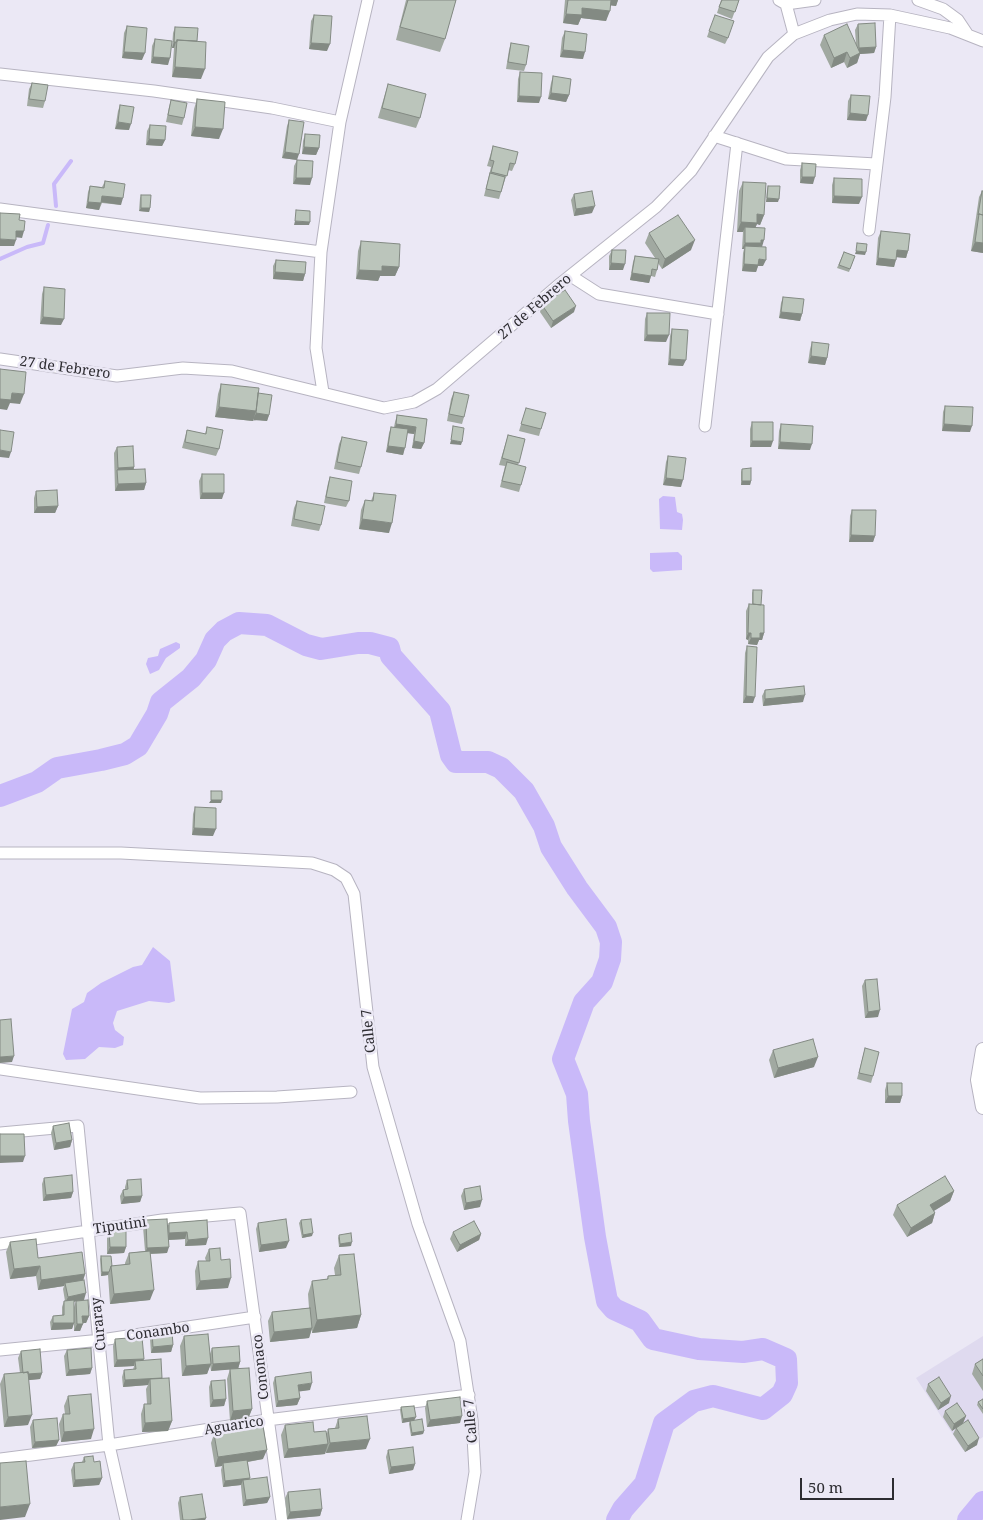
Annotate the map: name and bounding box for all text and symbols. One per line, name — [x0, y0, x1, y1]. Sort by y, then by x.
street label: 27 de Febrero — [495, 271, 575, 343]
street label: 27 de Febrero — [18, 353, 112, 383]
street label: Calle 7 — [358, 1008, 380, 1054]
street label: Tiputini — [92, 1214, 148, 1238]
street label: Curaray — [88, 1297, 110, 1351]
street label: Conambo — [125, 1319, 191, 1345]
street label: Cononaco — [249, 1333, 273, 1401]
street label: Calle 7 — [461, 1398, 481, 1444]
street label: Aguarico — [203, 1413, 265, 1439]
scale bar — [803, 1468, 897, 1500]
text: 50 m — [808, 1477, 843, 1497]

